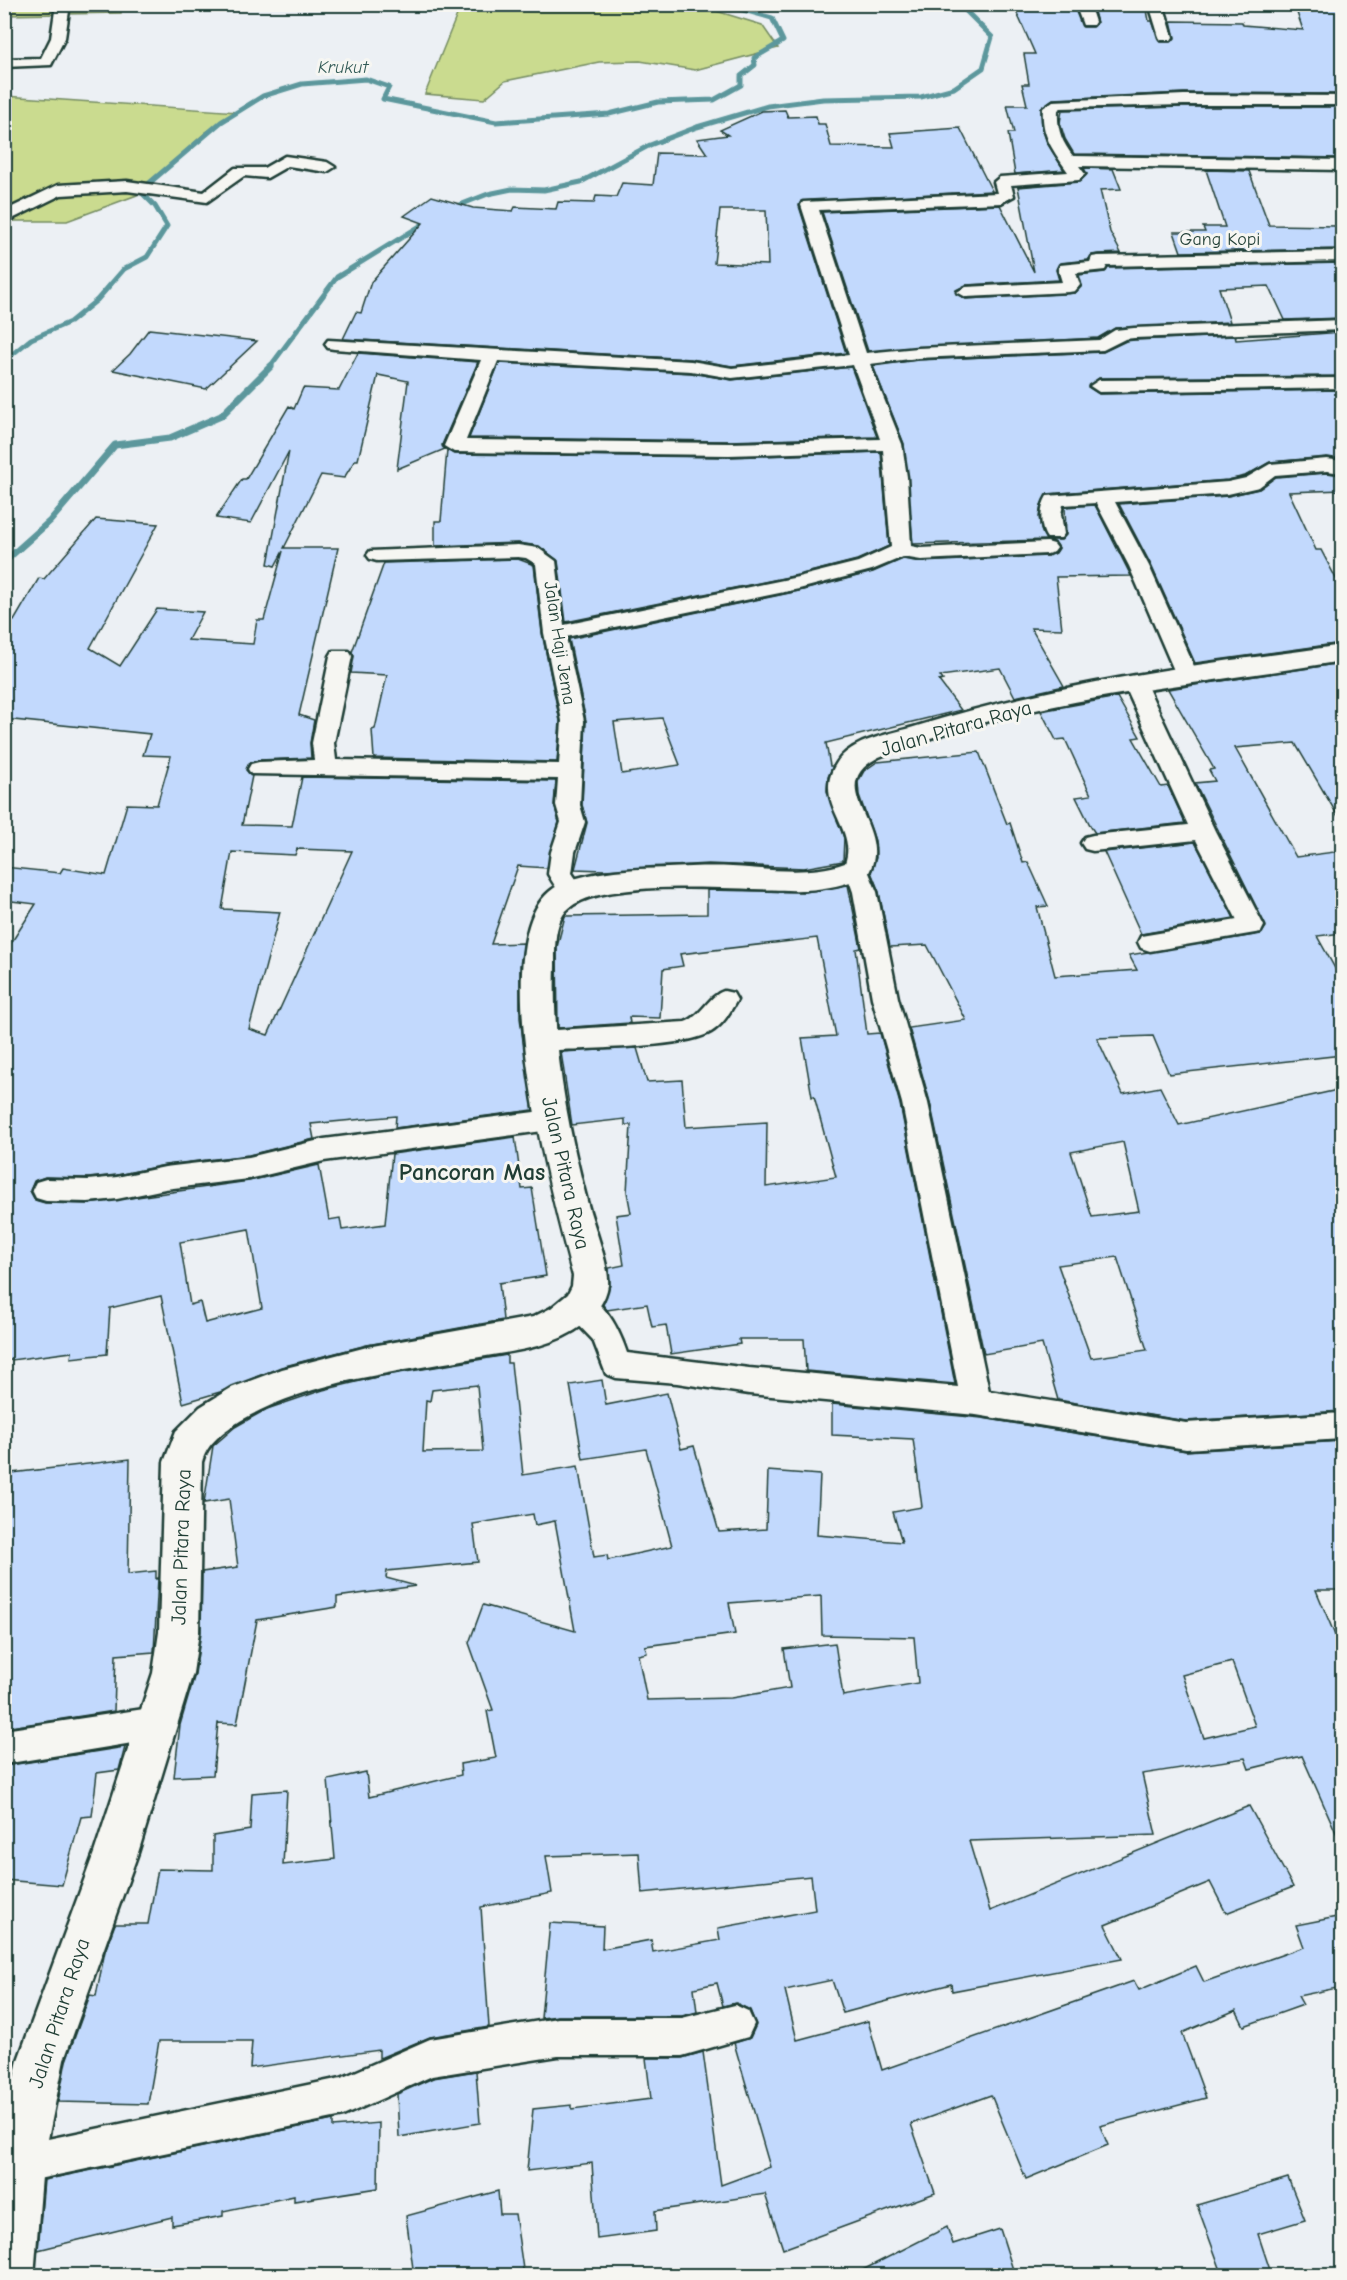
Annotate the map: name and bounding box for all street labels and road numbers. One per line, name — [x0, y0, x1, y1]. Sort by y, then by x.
street label: Gang Kopi — [1180, 229, 1260, 250]
street label: Jalan Haji Jema — [539, 580, 580, 706]
street label: Jalan Pitara Raya — [878, 695, 1034, 761]
street label: Jalan Pitara Raya — [537, 1094, 595, 1252]
street label: Jalan Pitara Raya — [166, 1469, 196, 1625]
street label: Jalan Pitara Raya — [23, 1935, 95, 2091]

